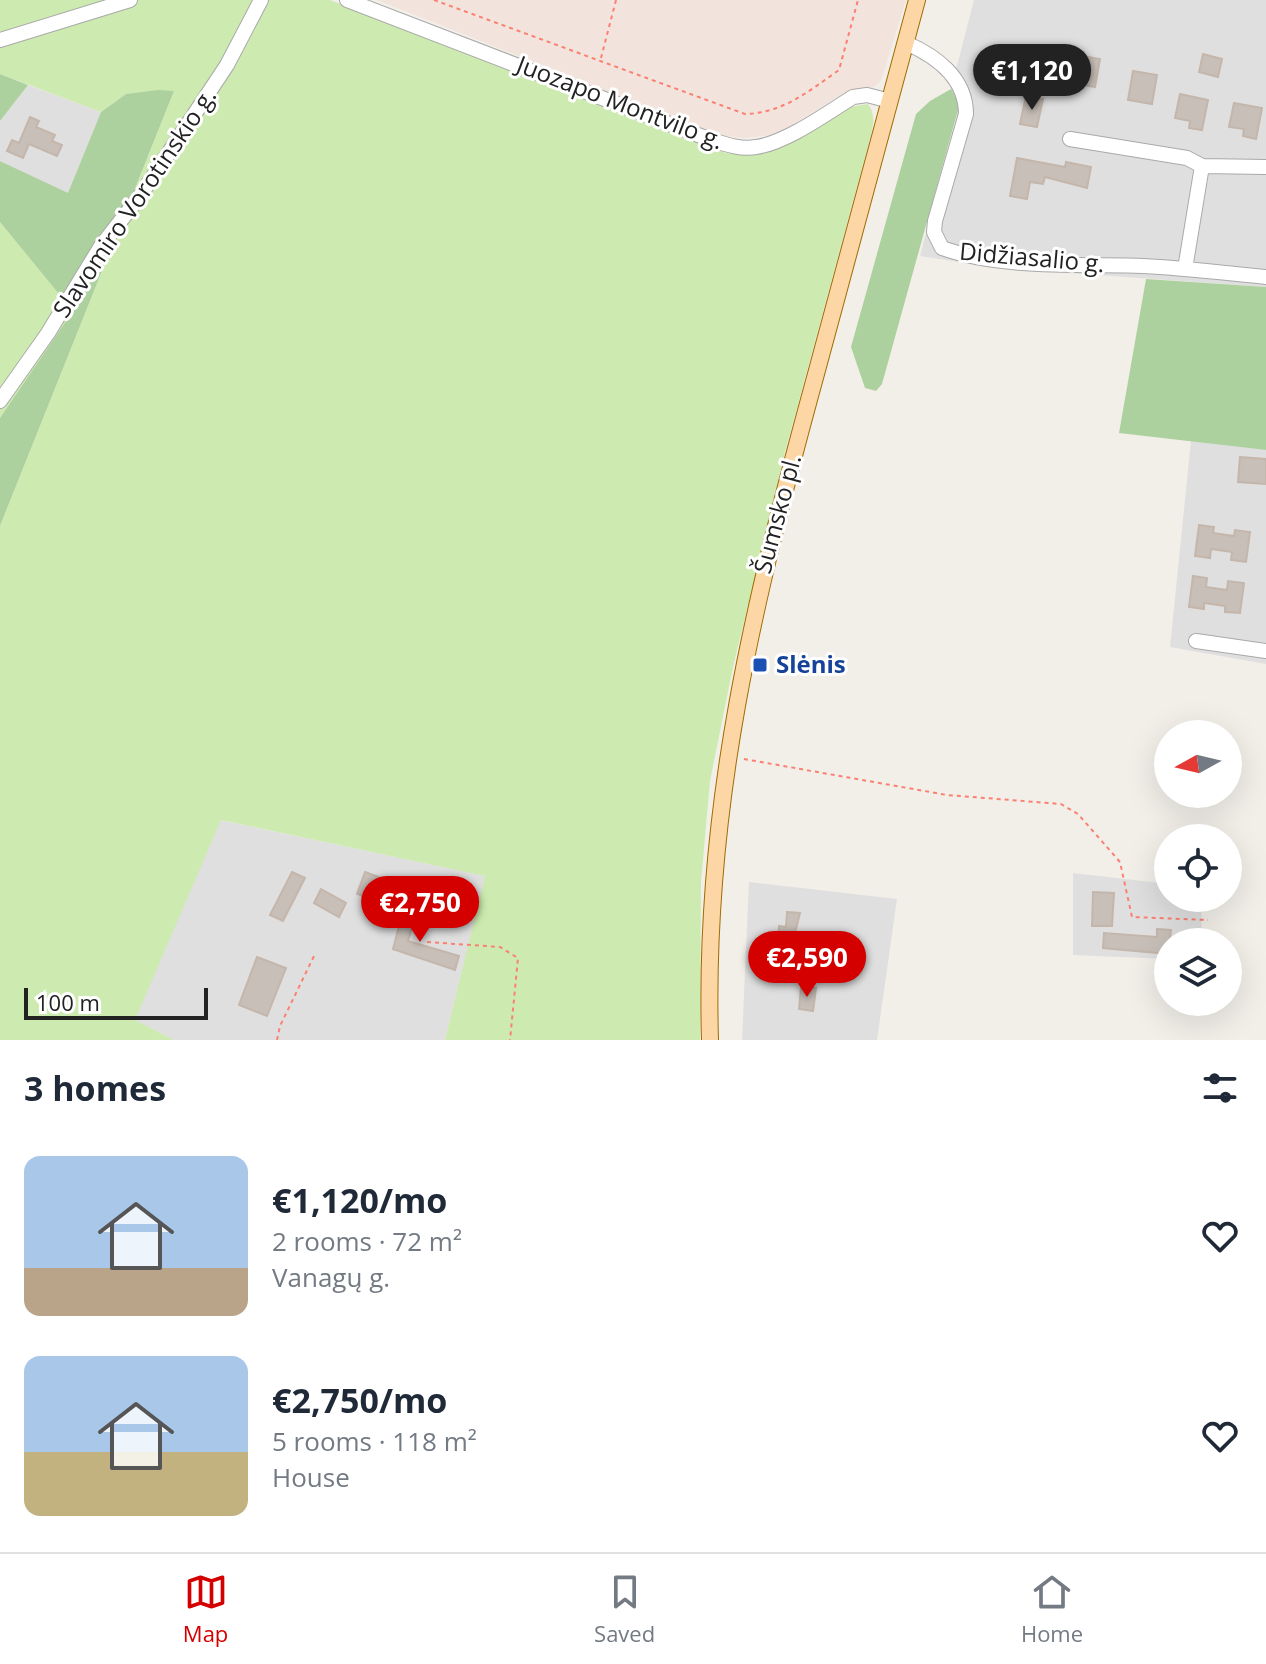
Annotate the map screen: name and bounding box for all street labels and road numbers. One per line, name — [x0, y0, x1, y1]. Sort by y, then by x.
street label: Juozapo Montvilo g. — [511, 46, 729, 156]
street label: Slavomiro Vorotinskio g. — [45, 81, 223, 323]
street label: Didžiasalio g. — [958, 234, 1106, 279]
street label: Šumsko pl. — [745, 450, 808, 577]

